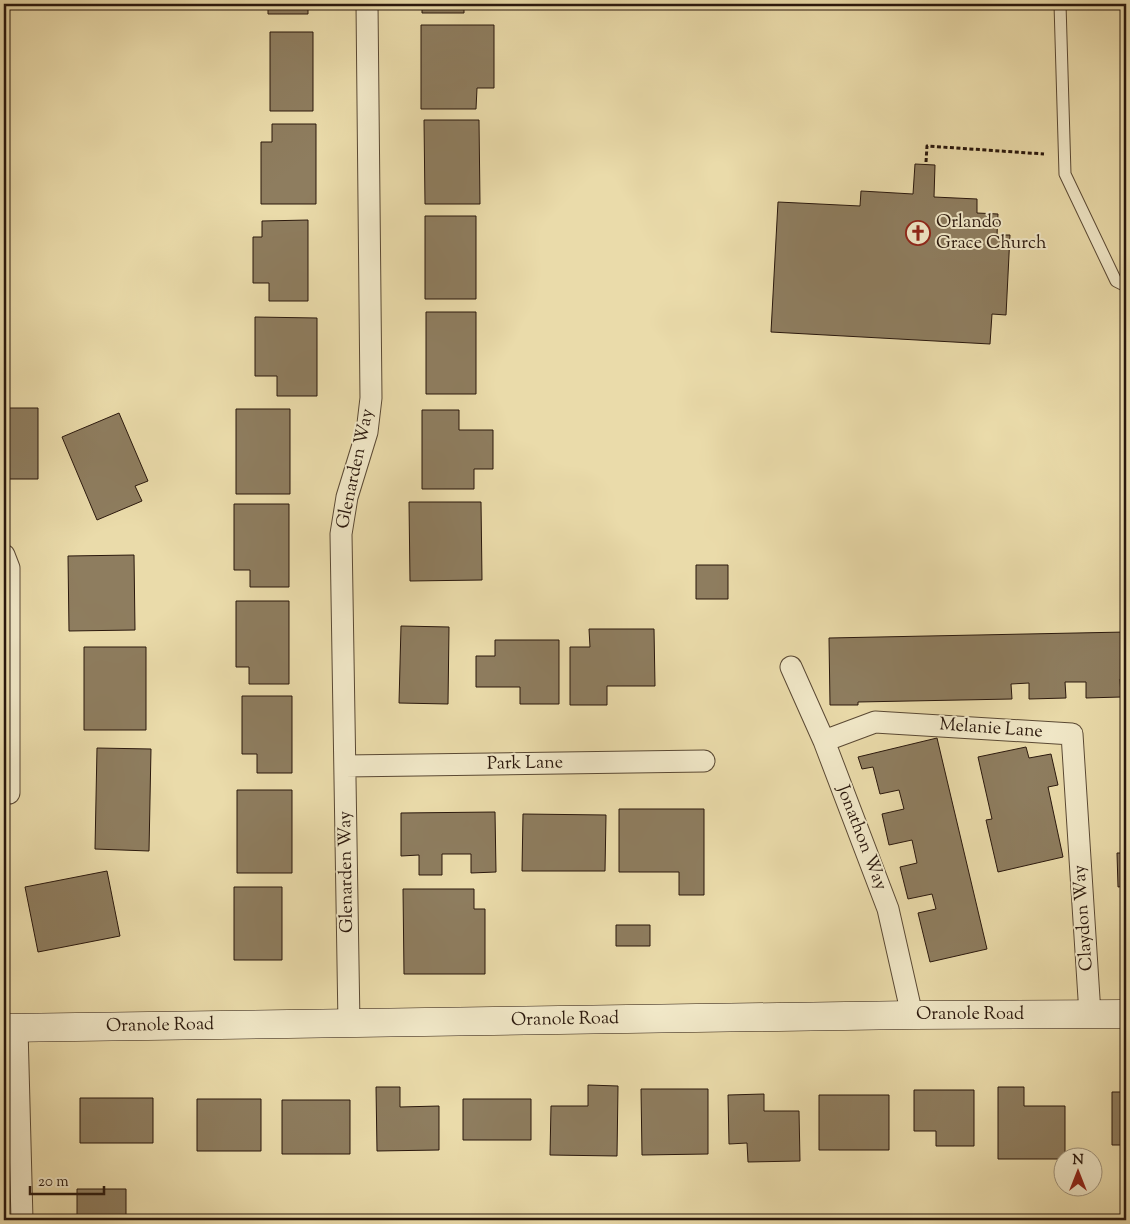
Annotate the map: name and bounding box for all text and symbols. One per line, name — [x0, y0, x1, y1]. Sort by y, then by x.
place label: Orlando Grace Church — [936, 210, 1047, 257]
church icon: Orlando Grace Church — [905, 220, 931, 246]
street label: Glenarden Way — [331, 407, 381, 531]
street label: Melanie Lane — [938, 712, 1044, 746]
street label: Park Lane — [487, 750, 563, 778]
street label: Jonathon Way — [829, 781, 893, 894]
street label: Glenarden Way — [333, 811, 361, 933]
street label: Claydon Way — [1067, 864, 1101, 972]
street label: Oranole Road — [916, 1002, 1024, 1028]
street label: Oranole Road — [511, 1006, 619, 1034]
street label: Oranole Road — [106, 1012, 214, 1040]
north arrow — [1052, 1146, 1102, 1196]
text: N — [1072, 1151, 1084, 1171]
scale bar — [30, 1164, 104, 1196]
text: 20 m — [38, 1172, 69, 1193]

